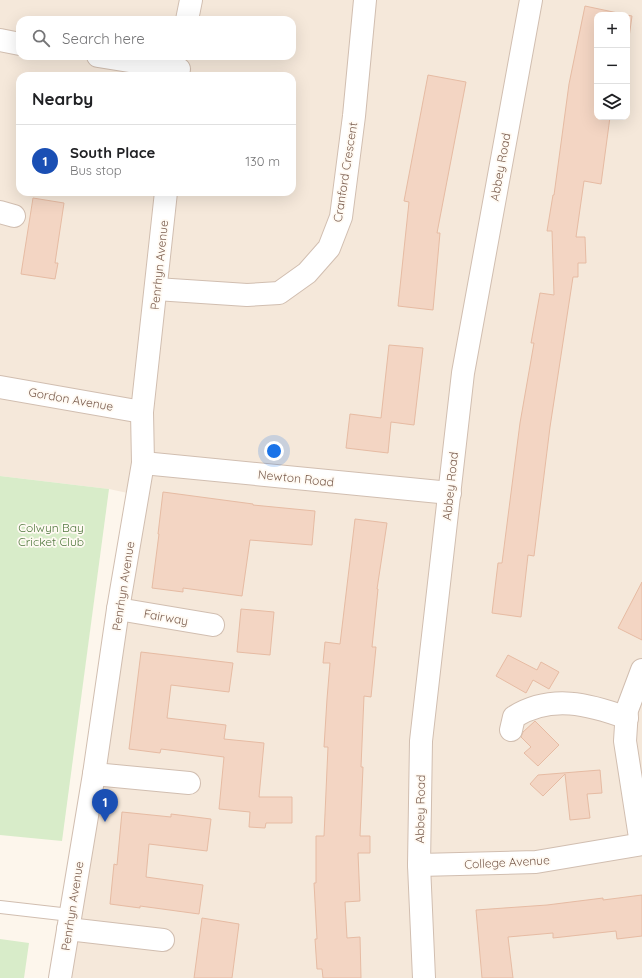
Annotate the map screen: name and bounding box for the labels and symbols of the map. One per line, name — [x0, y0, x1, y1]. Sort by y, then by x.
street label: Cranford Crescent — [330, 121, 360, 223]
street label: Abbey Road — [487, 132, 513, 202]
street label: Penrhyn Avenue — [147, 219, 171, 311]
street label: Gordon Avenue — [27, 384, 115, 414]
your location — [264, 441, 284, 461]
street label: Abbey Road — [439, 451, 461, 521]
street label: Newton Road — [257, 467, 335, 489]
park label: Colwyn Bay Cricket Club — [18, 520, 84, 549]
street label: Penrhyn Avenue — [109, 540, 137, 632]
street label: Fairway — [143, 606, 189, 628]
street label: Abbey Road — [412, 774, 428, 844]
pin: 1 — [92, 789, 118, 822]
street label: College Avenue — [464, 852, 550, 872]
street label: Penrhyn Avenue — [58, 860, 86, 952]

